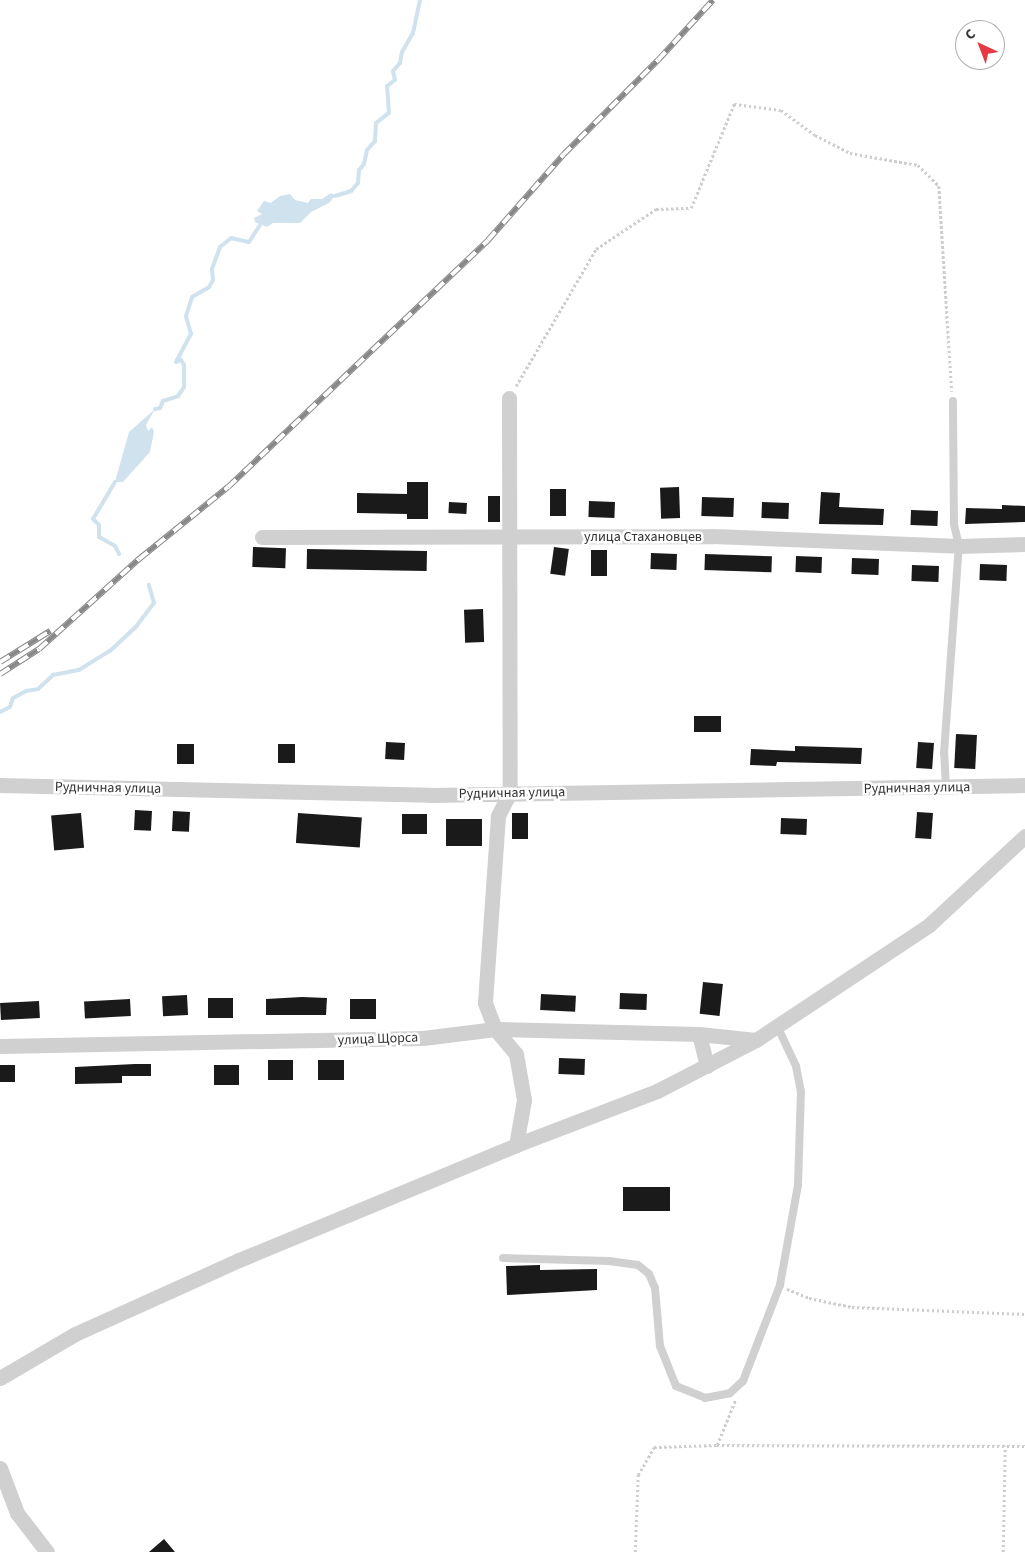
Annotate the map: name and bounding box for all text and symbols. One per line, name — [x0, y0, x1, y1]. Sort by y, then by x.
north arrow — [955, 20, 1005, 70]
text: С — [961, 25, 980, 45]
street label: улица Стахановцев — [584, 529, 702, 545]
street label: Рудничная улица — [55, 779, 161, 797]
street label: Рудничная улица — [864, 779, 970, 797]
street label: Рудничная улица — [459, 784, 565, 802]
street label: улица Щорса — [337, 1029, 419, 1049]

